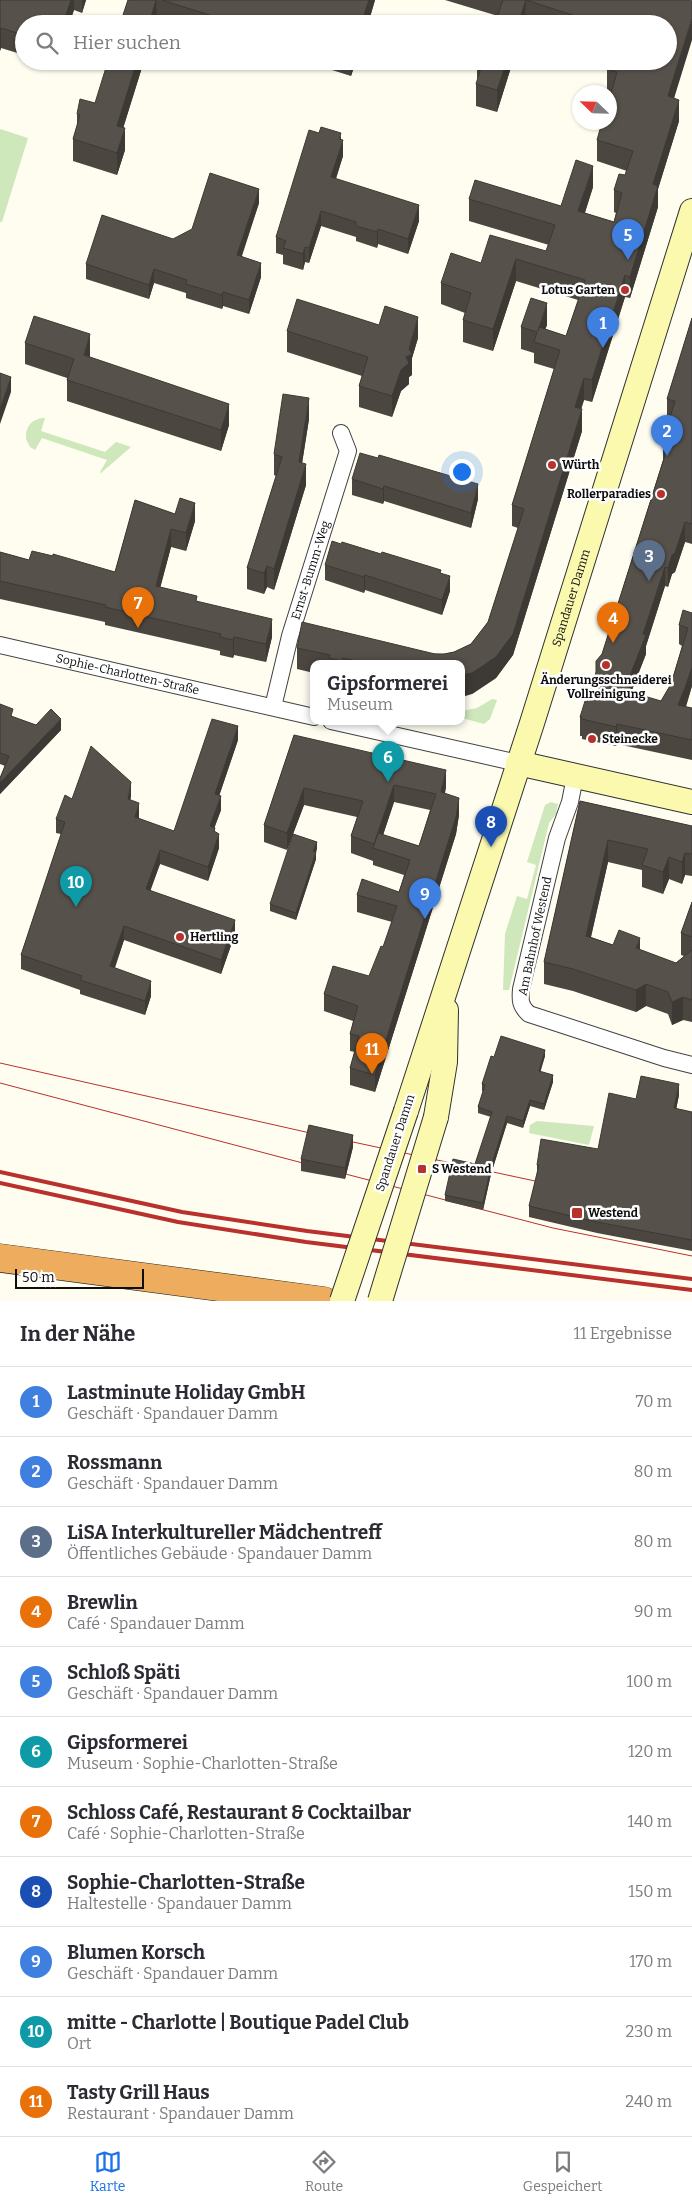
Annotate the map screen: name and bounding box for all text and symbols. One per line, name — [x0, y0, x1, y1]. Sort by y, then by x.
search box — [15, 15, 677, 70]
icon: search — [33, 29, 61, 57]
text: Hier suchen — [73, 31, 181, 54]
north arrow — [572, 85, 617, 130]
pin: 5 — [612, 219, 644, 260]
place label: Lotus Garten — [541, 283, 615, 297]
marker: Lotus Garten — [619, 284, 631, 296]
pin: 1 — [587, 307, 619, 348]
pin: 2 — [651, 415, 683, 456]
place label: Würth — [562, 458, 600, 472]
your location — [449, 459, 475, 485]
marker: Würth — [546, 459, 558, 471]
place label: Rollerparadies — [567, 487, 651, 501]
marker: Rollerparadies — [655, 488, 667, 500]
street label: Ernst-Bumm-Weg — [289, 519, 333, 621]
pin: 3 — [633, 540, 665, 581]
street label: Spandauer Damm — [549, 547, 593, 648]
pin: 7 — [122, 587, 154, 628]
pin: 4 — [597, 602, 629, 643]
street label: Sophie-Charlotten-Straße — [55, 651, 201, 697]
marker: Änderungsschneiderei Vollreinigung — [600, 659, 612, 671]
popup — [310, 660, 465, 725]
text: Gipsformerei — [327, 672, 448, 695]
place label: Änderungsschneiderei Vollreinigung — [540, 672, 672, 701]
text: Museum — [327, 695, 393, 714]
place label: Steinecke — [602, 732, 658, 746]
marker: Steinecke — [586, 733, 598, 745]
pin: 6 — [372, 741, 404, 782]
pin: 8 — [475, 806, 507, 847]
pin: 10 — [60, 866, 92, 907]
street label: Am Bahnhof Westend — [516, 875, 554, 997]
pin: 9 — [409, 878, 441, 919]
place label: Hertling — [190, 930, 239, 944]
marker: Hertling — [174, 931, 186, 943]
pin: 11 — [356, 1033, 388, 1074]
street label: Spandauer Damm — [373, 1092, 417, 1193]
place label: S Westend — [432, 1162, 492, 1176]
marker: S Westend — [416, 1163, 428, 1175]
marker: Westend — [570, 1206, 584, 1220]
place label: Westend — [588, 1206, 639, 1220]
scale bar — [15, 1266, 144, 1289]
text: 50 m — [22, 1269, 55, 1286]
text: In der Nähe — [20, 1321, 135, 1347]
text: 11 Ergebnisse — [574, 1324, 672, 1343]
text: Lastminute Holiday GmbH — [67, 1381, 305, 1404]
text: 1 — [33, 1392, 39, 1411]
text: 70 m — [636, 1392, 672, 1411]
text: Geschäft · Spandauer Damm — [67, 1404, 278, 1423]
text: Rossmann — [67, 1451, 162, 1474]
text: 2 — [31, 1462, 41, 1481]
text: 80 m — [634, 1462, 672, 1481]
text: Geschäft · Spandauer Damm — [67, 1474, 278, 1493]
text: LiSA Interkultureller Mädchentreff — [67, 1521, 382, 1544]
text: 3 — [31, 1532, 41, 1551]
text: 80 m — [634, 1532, 672, 1551]
text: Öffentliches Gebäude · Spandauer Damm — [67, 1544, 372, 1563]
text: Brewlin — [67, 1591, 138, 1614]
text: 4 — [31, 1602, 41, 1621]
text: 90 m — [634, 1602, 672, 1621]
text: Café · Spandauer Damm — [67, 1614, 245, 1633]
text: Schloß Späti — [67, 1661, 180, 1684]
text: 5 — [32, 1672, 40, 1691]
text: 100 m — [627, 1672, 672, 1691]
text: Geschäft · Spandauer Damm — [67, 1684, 278, 1703]
text: Gipsformerei — [67, 1731, 188, 1754]
text: 6 — [31, 1742, 41, 1761]
text: 120 m — [628, 1742, 672, 1761]
text: Museum · Sophie-Charlotten-Straße — [67, 1754, 338, 1773]
text: Schloss Café, Restaurant & Cocktailbar — [67, 1801, 411, 1824]
text: 7 — [32, 1812, 40, 1831]
text: 140 m — [627, 1812, 672, 1831]
text: Café · Sophie-Charlotten-Straße — [67, 1824, 305, 1843]
text: Sophie-Charlotten-Straße — [67, 1871, 305, 1894]
text: 8 — [31, 1882, 41, 1901]
text: 150 m — [628, 1882, 672, 1901]
text: Haltestelle · Spandauer Damm — [67, 1894, 292, 1913]
text: Blumen Korsch — [67, 1941, 205, 1964]
text: 9 — [31, 1952, 41, 1971]
text: 170 m — [629, 1952, 672, 1971]
text: Geschäft · Spandauer Damm — [67, 1964, 278, 1983]
text: mitte - Charlotte | Boutique Padel Club — [67, 2011, 409, 2034]
text: 10 — [27, 2022, 45, 2041]
text: 230 m — [625, 2022, 672, 2041]
text: Ort — [67, 2034, 92, 2053]
text: Tasty Grill Haus — [67, 2081, 210, 2104]
text: 11 — [29, 2092, 43, 2111]
text: 240 m — [625, 2092, 672, 2111]
text: Restaurant · Spandauer Damm — [67, 2104, 294, 2123]
tab: Karte — [90, 2148, 126, 2195]
tab: Route — [305, 2148, 343, 2195]
tab: Gespeichert — [523, 2148, 602, 2195]

